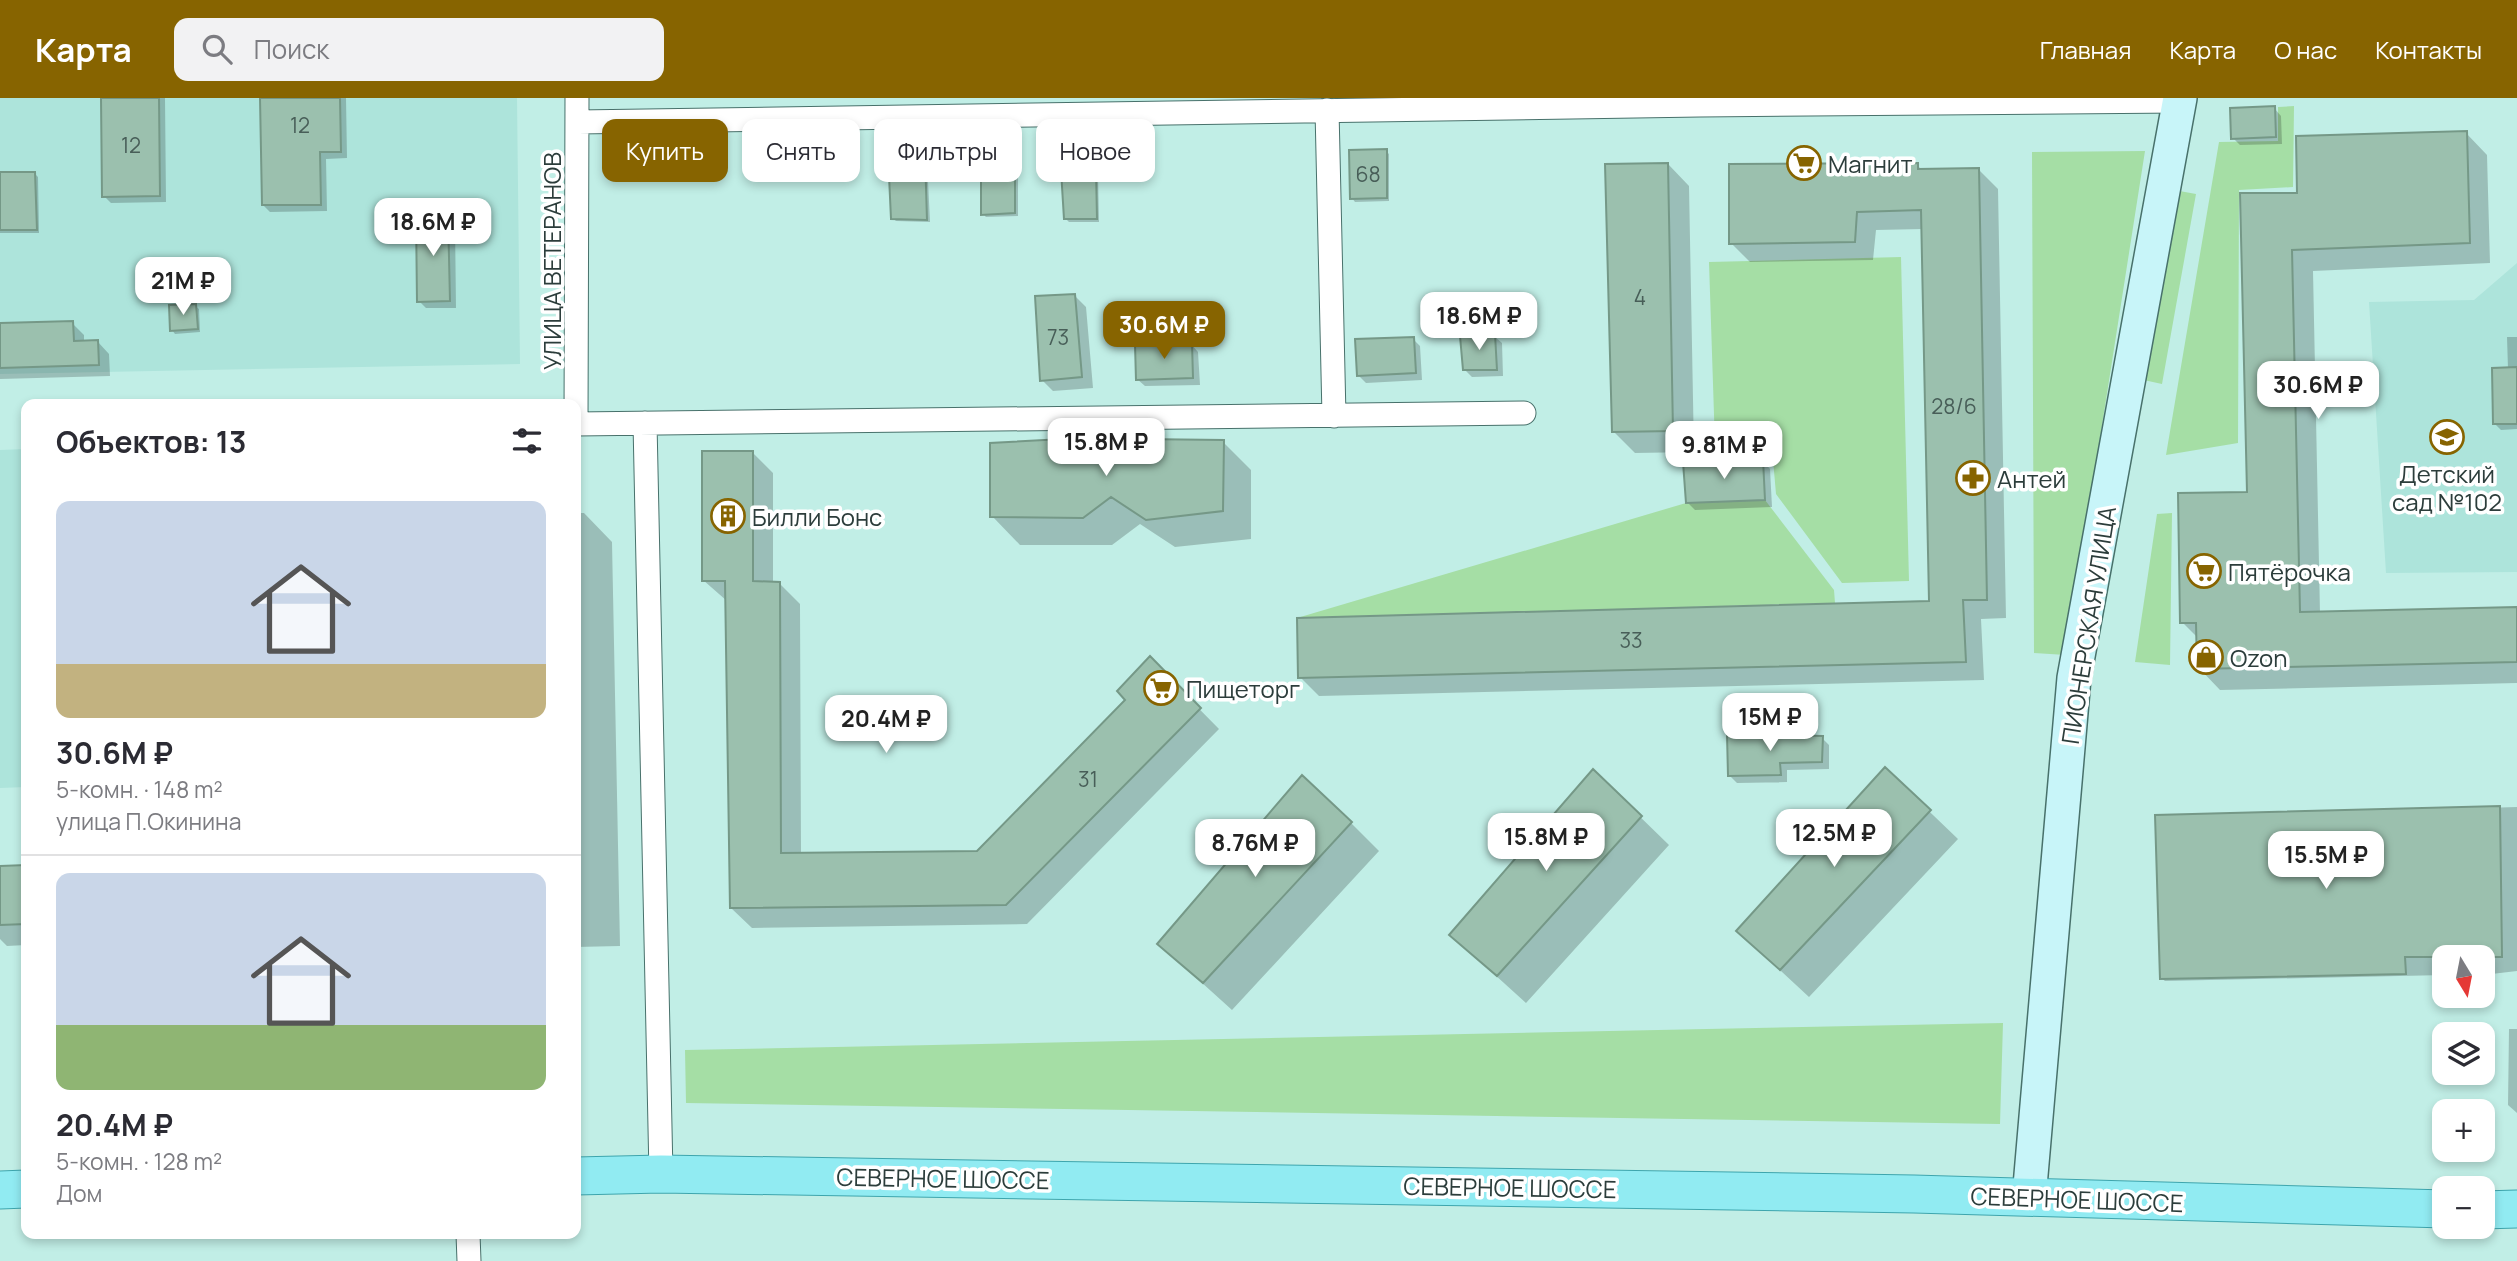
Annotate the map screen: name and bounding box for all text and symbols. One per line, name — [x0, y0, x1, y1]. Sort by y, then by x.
search box — [174, 18, 664, 81]
text: Карта — [35, 27, 132, 72]
icon: search — [198, 30, 236, 68]
text: Поиск — [254, 31, 329, 67]
text: Главная — [2040, 33, 2131, 66]
text: Карта — [2169, 33, 2236, 66]
text: О нас — [2274, 33, 2337, 66]
text: Контакты — [2375, 33, 2482, 66]
house number: 12 — [290, 111, 310, 139]
chip: Купить — [602, 119, 728, 182]
chip: Снять — [742, 119, 860, 182]
chip: Фильтры — [874, 119, 1022, 182]
chip: Новое — [1036, 119, 1155, 182]
house number: 12 — [121, 131, 141, 159]
supermarket icon: Магнит — [1785, 144, 1823, 182]
place label: Магнит — [1828, 147, 1913, 180]
street label: УЛИЦА ВЕТЕРАНОВ — [535, 152, 568, 370]
house number: 68 — [1355, 160, 1381, 188]
pin: 18.6M ₽ — [368, 198, 498, 258]
text: 18.6M ₽ — [390, 205, 476, 237]
pin: 21M ₽ — [134, 258, 232, 317]
text: 21M ₽ — [151, 264, 215, 296]
house number: 4 — [1634, 283, 1646, 311]
pin: 18.6M ₽ — [1414, 292, 1544, 352]
text: 18.6M ₽ — [1436, 299, 1522, 331]
pin: 30.6M ₽ — [1099, 302, 1229, 361]
text: 30.6M ₽ — [1119, 308, 1209, 340]
house number: 73 — [1047, 323, 1069, 351]
pin: 30.6M ₽ — [2253, 362, 2383, 421]
text: 30.6M ₽ — [2273, 368, 2363, 400]
house number: 28/6 — [1931, 392, 1977, 420]
pin: 15.8M ₽ — [1041, 418, 1171, 478]
school or university icon: Детский сад №102 — [2428, 418, 2466, 456]
text: Объектов: 13 — [56, 421, 246, 462]
icon: filters — [508, 422, 546, 460]
pin: 9.81M ₽ — [1659, 422, 1789, 481]
text: 15.8M ₽ — [1064, 425, 1148, 457]
text: 9.81M ₽ — [1681, 428, 1767, 460]
place label: Детский сад №102 — [2392, 457, 2502, 518]
pharmacy icon: Антей — [1954, 459, 1992, 497]
place label: Антей — [1997, 462, 2066, 495]
building icon: Билли Бонс — [709, 497, 747, 535]
place label: Билли Бонс — [752, 500, 882, 533]
street label: ПИОНЕРСКАЯ УЛИЦА — [2053, 504, 2123, 746]
icon: home — [238, 546, 364, 672]
supermarket icon: Пятёрочка — [2185, 552, 2223, 590]
place label: Пятёрочка — [2228, 555, 2351, 588]
house number: 33 — [1619, 626, 1643, 654]
shop icon: Ozon — [2187, 638, 2225, 676]
place label: Ozon — [2230, 641, 2288, 674]
supermarket icon: Пищеторг — [1142, 669, 1180, 707]
place label: Пищеторг — [1186, 672, 1300, 705]
pin: 15M ₽ — [1721, 694, 1819, 753]
pin: 20.4M ₽ — [821, 696, 951, 755]
text: 15M ₽ — [1738, 700, 1802, 732]
text: 20.4M ₽ — [841, 702, 931, 734]
text: 30.6M ₽ — [56, 732, 173, 773]
house number: 31 — [1078, 765, 1098, 793]
text: 5-комн. · 148 m² — [56, 773, 223, 805]
text: улица П.Окинина — [56, 805, 242, 837]
pin: 12.5M ₽ — [1769, 810, 1899, 869]
pin: 15.8M ₽ — [1481, 814, 1611, 873]
text: 12.5M ₽ — [1792, 816, 1876, 848]
pin: 8.76M ₽ — [1190, 820, 1320, 879]
text: 15.8M ₽ — [1504, 820, 1588, 852]
text: 8.76M ₽ — [1211, 826, 1299, 858]
pin: 15.5M ₽ — [2261, 832, 2391, 891]
text: 15.5M ₽ — [2284, 838, 2368, 870]
icon: home — [238, 918, 364, 1044]
north arrow — [2432, 945, 2496, 1008]
map controls — [2432, 945, 2495, 1239]
button: layers — [2432, 1022, 2495, 1085]
button: + — [2432, 1099, 2495, 1162]
text: 20.4M ₽ — [56, 1104, 173, 1145]
text: 5-комн. · 128 m² — [56, 1145, 222, 1177]
street label: СЕВЕРНОЕ ШОССЕ — [836, 1160, 1050, 1196]
street label: СЕВЕРНОЕ ШОССЕ — [1403, 1169, 1617, 1205]
button: − — [2432, 1176, 2495, 1239]
text: Дом — [56, 1177, 102, 1209]
street label: СЕВЕРНОЕ ШОССЕ — [1970, 1179, 2184, 1219]

